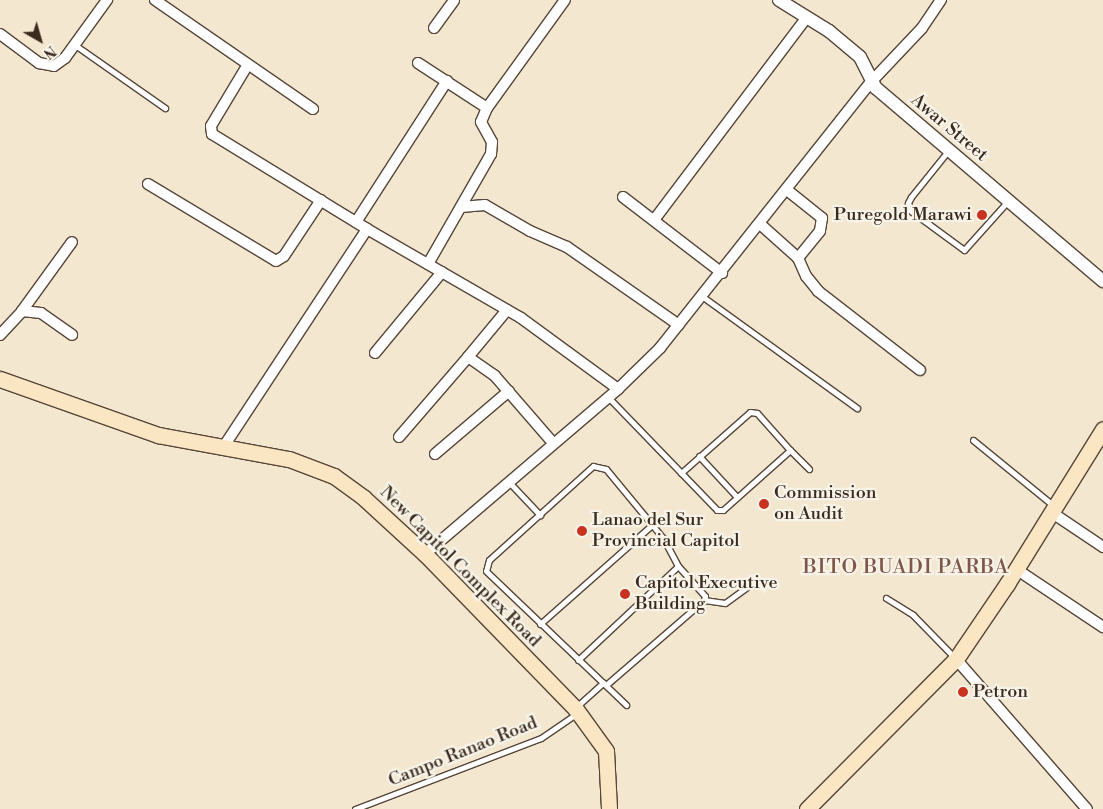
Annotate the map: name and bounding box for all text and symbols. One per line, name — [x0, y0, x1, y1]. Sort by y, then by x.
north arrow — [15, 15, 65, 65]
text: N — [39, 41, 59, 62]
street label: Awar Street — [906, 90, 992, 166]
place label: Puregold Marawi — [834, 204, 972, 226]
marker: Puregold Marawi — [976, 209, 988, 221]
street label: New Capitol Complex Road — [375, 482, 545, 652]
place label: Commission on Audit — [774, 483, 877, 526]
marker: Commission on Audit — [758, 498, 770, 510]
place label: Lanao del Sur Provincial Capitol — [592, 510, 740, 552]
marker: Lanao del Sur Provincial Capitol — [576, 525, 588, 537]
district label: BITO BUADI PARBA — [801, 555, 1011, 579]
place label: Capitol Executive Building — [635, 573, 778, 616]
marker: Capitol Executive Building — [619, 588, 631, 600]
place label: Petron — [973, 681, 1028, 703]
marker: Petron — [957, 686, 969, 698]
street label: Campo Ranao Road — [385, 712, 541, 792]

